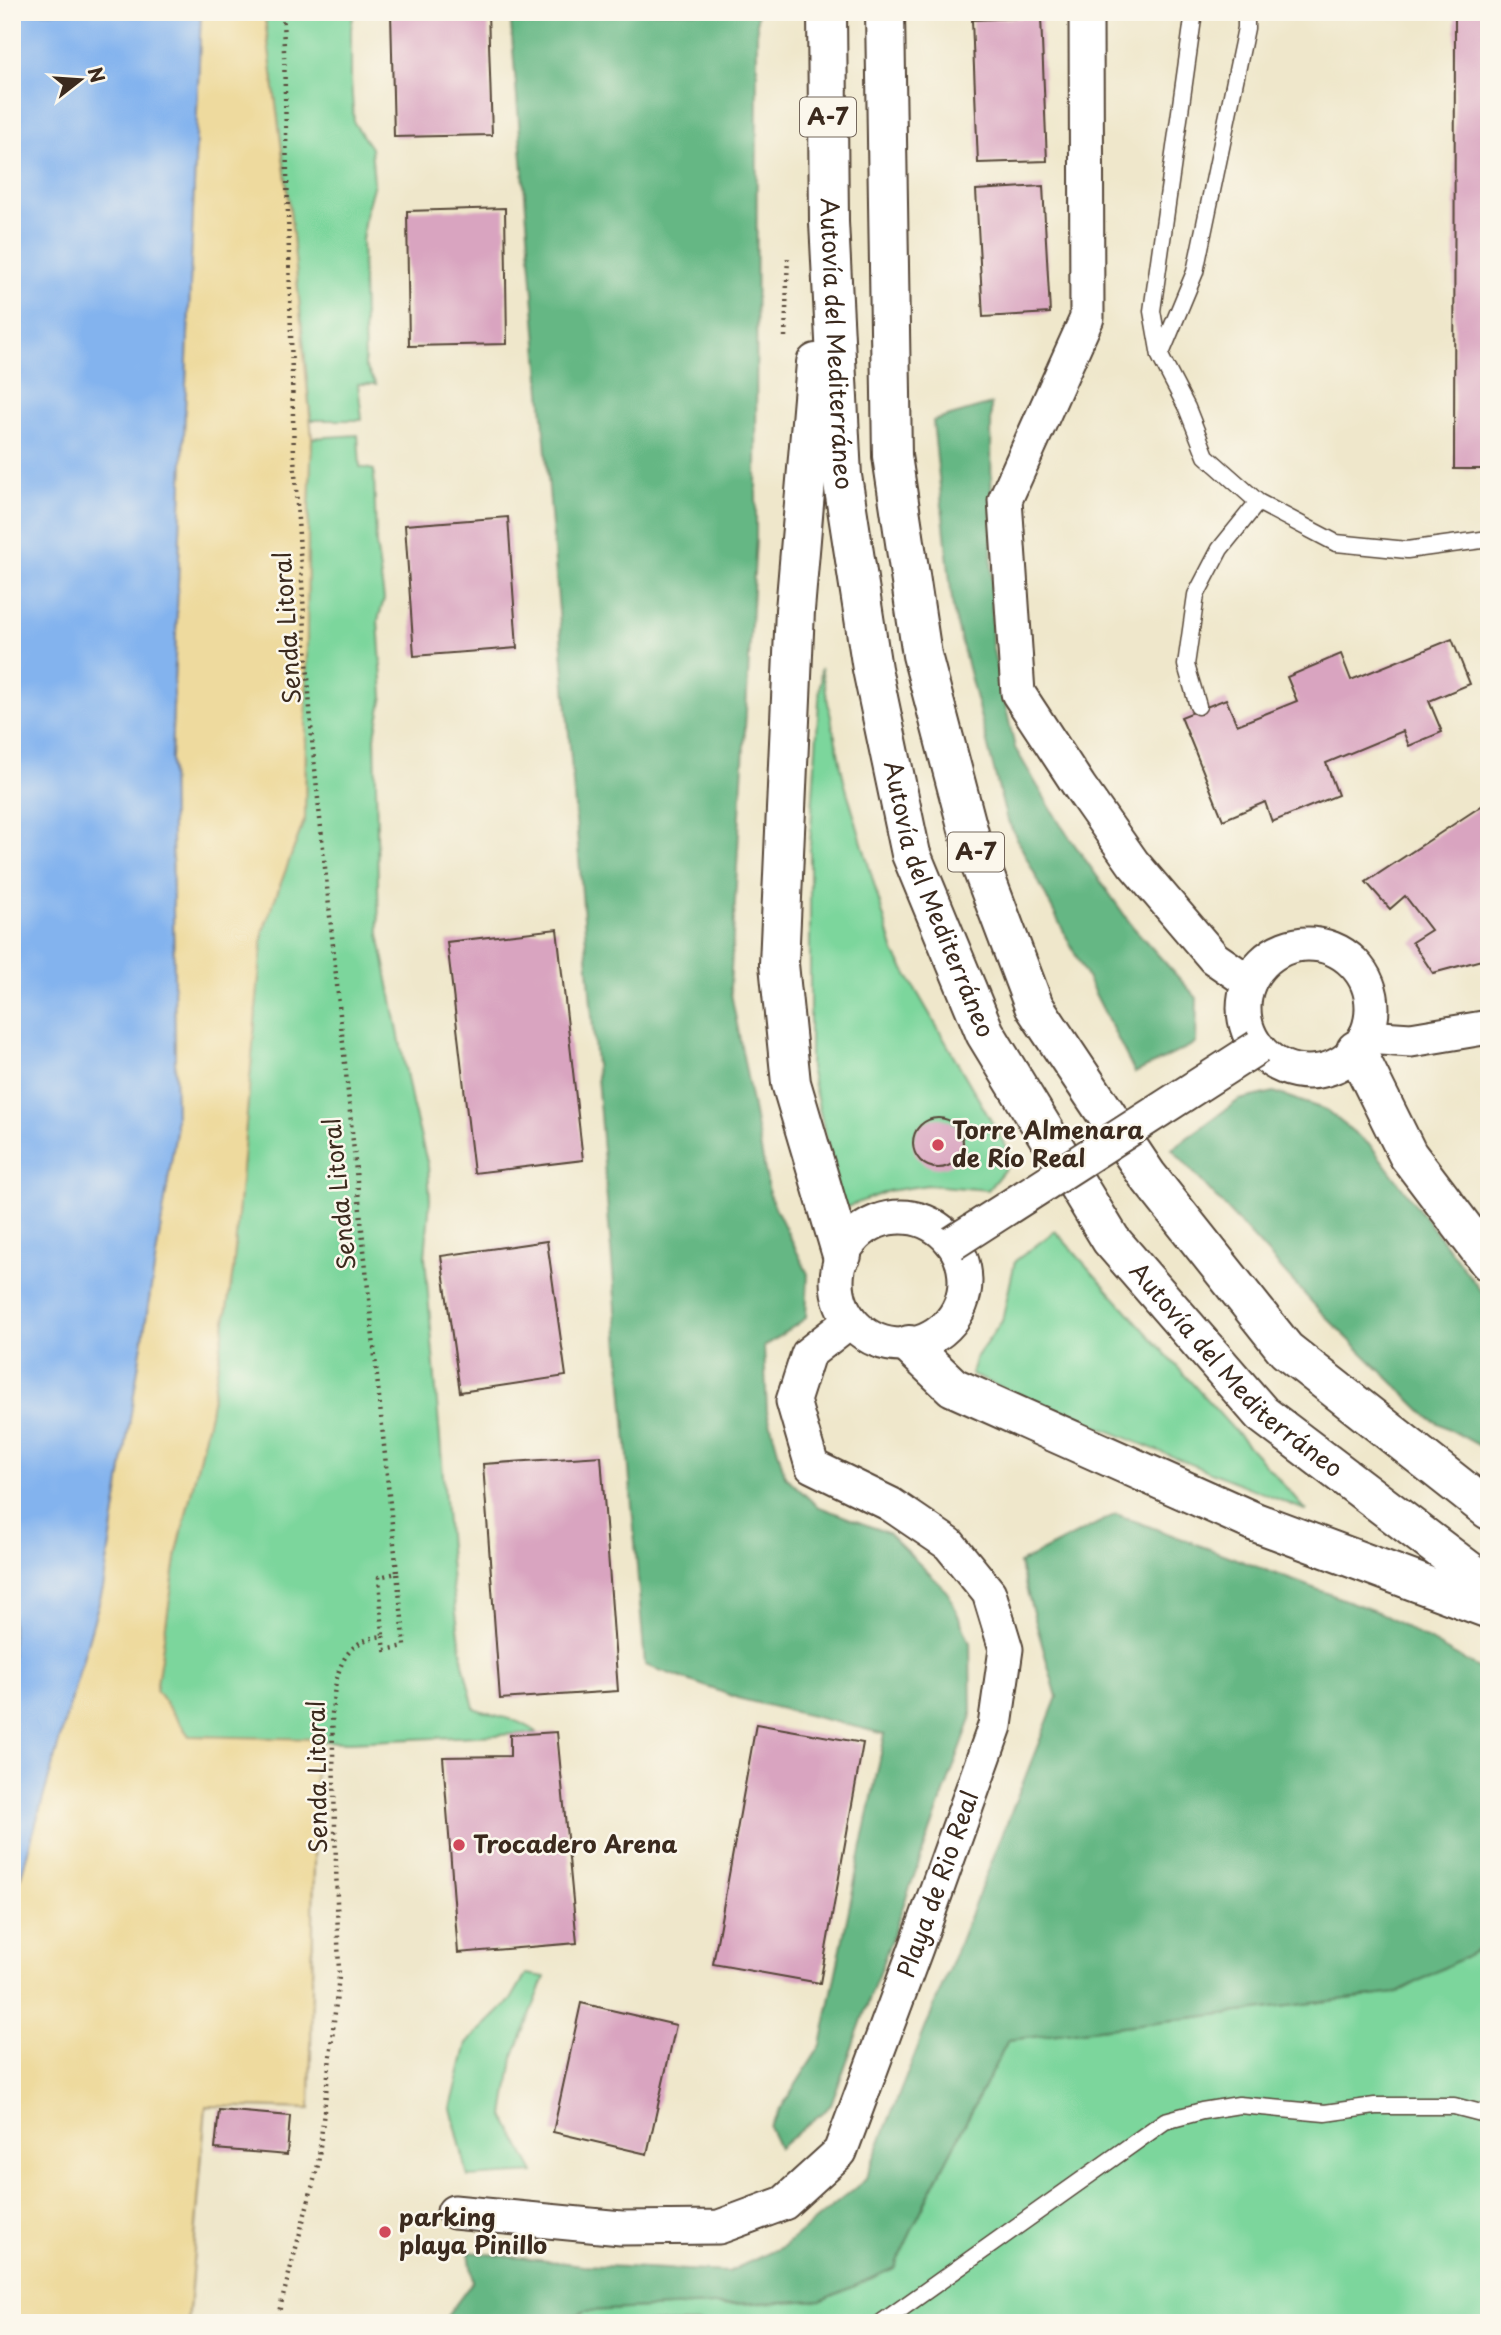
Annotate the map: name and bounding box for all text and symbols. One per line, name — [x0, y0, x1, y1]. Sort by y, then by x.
north arrow — [46, 46, 116, 116]
text: N — [82, 63, 113, 86]
road number: A-7 — [800, 98, 856, 136]
street label: Autovía del Mediterráneo — [813, 198, 864, 492]
street label: Senda Litoral — [263, 551, 309, 706]
street label: Autovía del Mediterráneo — [876, 757, 1005, 1042]
road number: A-7 — [948, 832, 1004, 872]
place label: Torre Almenara de Río Real — [952, 1111, 1144, 1175]
street label: Senda Litoral — [312, 1116, 364, 1272]
marker: Torre Almenara de Río Real — [930, 1137, 946, 1153]
street label: Autovía del Mediterráneo — [1122, 1253, 1351, 1485]
street label: Senda Litoral — [297, 1700, 335, 1854]
street label: Playa de Rio Real — [887, 1785, 987, 1982]
place label: Trocadero Arena — [473, 1825, 678, 1861]
marker: Trocadero Arena — [451, 1837, 467, 1853]
place label: parking playa Pinillo — [399, 2198, 547, 2262]
marker: parking playa Pinillo — [377, 2224, 393, 2240]

